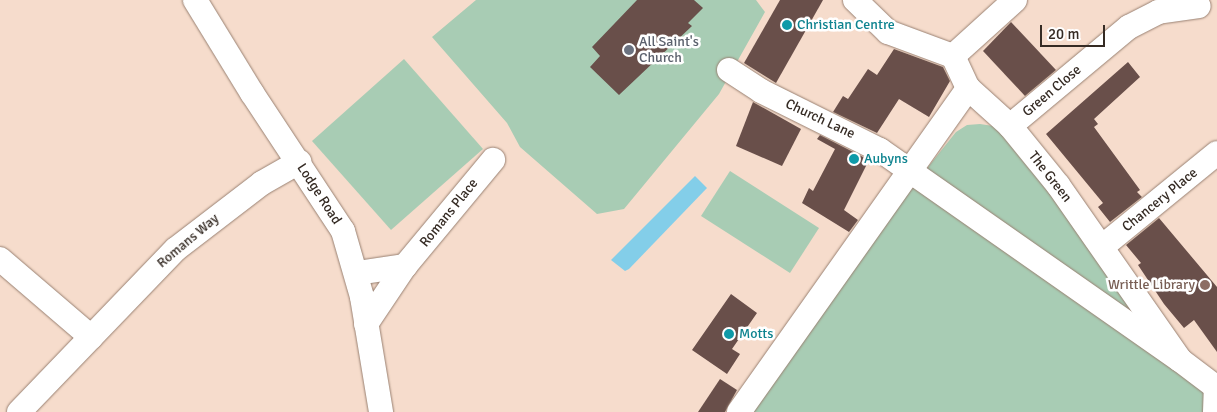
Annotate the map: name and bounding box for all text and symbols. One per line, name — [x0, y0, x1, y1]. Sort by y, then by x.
scale bar — [1042, 15, 1107, 47]
place label: Christian Centre — [797, 17, 895, 33]
marker: Christian Centre — [781, 19, 793, 31]
text: 20 m — [1048, 25, 1079, 43]
place label: All Saint's Church — [639, 34, 699, 66]
marker: All Saint's Church — [623, 44, 635, 56]
street label: Green Close — [1019, 62, 1085, 120]
street label: Church Lane — [783, 96, 857, 142]
street label: The Green — [1025, 148, 1075, 206]
place label: Aubyns — [864, 151, 908, 167]
marker: Aubyns — [848, 153, 860, 165]
street label: Lodge Road — [293, 160, 345, 228]
street label: Chancery Place — [1119, 164, 1201, 236]
street label: Romans Place — [416, 175, 482, 251]
street label: Romans Way — [154, 210, 222, 272]
place label: Writtle Library — [1108, 277, 1195, 293]
marker: Writtle Library — [1199, 279, 1211, 291]
place label: Motts — [739, 326, 773, 342]
marker: Motts — [723, 328, 735, 340]

